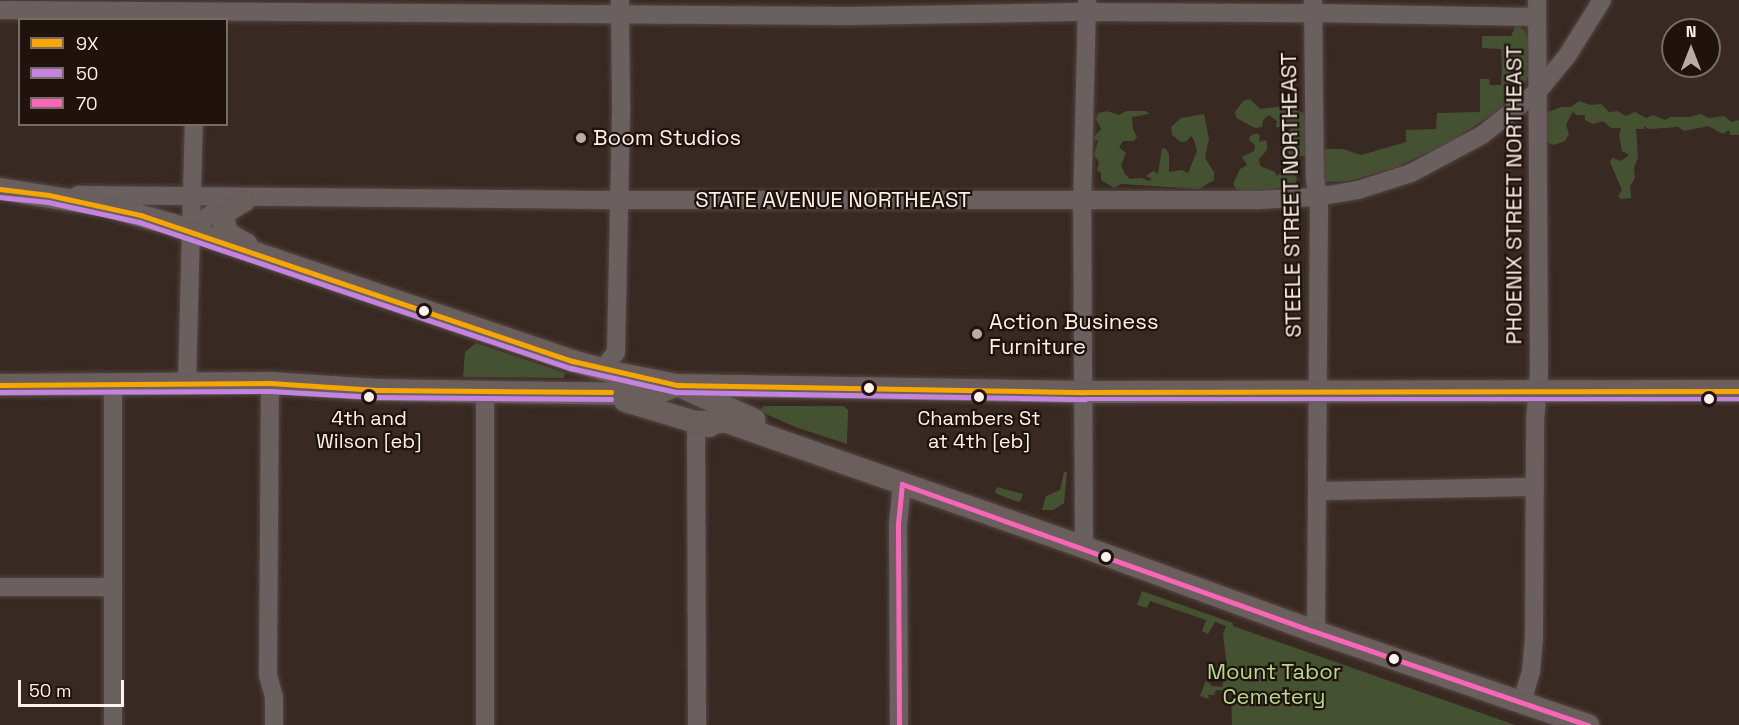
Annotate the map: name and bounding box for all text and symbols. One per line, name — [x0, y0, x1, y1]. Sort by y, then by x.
legend — [18, 18, 228, 126]
north arrow — [1661, 18, 1721, 78]
text: N — [1686, 21, 1696, 42]
text: 9X — [76, 32, 99, 55]
street label: PHOENIX STREET NORTHEAST — [1501, 45, 1527, 345]
street label: STEELE STREET NORTHEAST — [1275, 52, 1307, 338]
text: 50 — [76, 62, 98, 85]
text: 70 — [76, 92, 98, 115]
place label: Boom Studios — [593, 125, 741, 151]
marker: Boom Studios — [574, 131, 588, 145]
street label: STATE AVENUE NORTHEAST — [695, 187, 971, 213]
unlabelled marker — [418, 305, 430, 317]
place label: Action Business Furniture — [989, 308, 1159, 360]
marker: Action Business Furniture — [970, 327, 984, 341]
unlabelled marker — [863, 382, 875, 394]
marker: 4th and Wilson [eb] — [363, 391, 375, 403]
marker: Chambers St at 4th [eb] — [973, 391, 985, 403]
unlabelled marker — [1703, 393, 1715, 405]
place label: 4th and Wilson [eb] — [316, 406, 422, 453]
place label: Chambers St at 4th [eb] — [917, 406, 1041, 453]
unlabelled marker — [1100, 551, 1112, 563]
unlabelled marker — [1388, 653, 1400, 665]
park label: Mount Tabor Cemetery — [1207, 658, 1341, 710]
scale bar — [21, 668, 128, 706]
text: 50 m — [29, 679, 71, 702]

